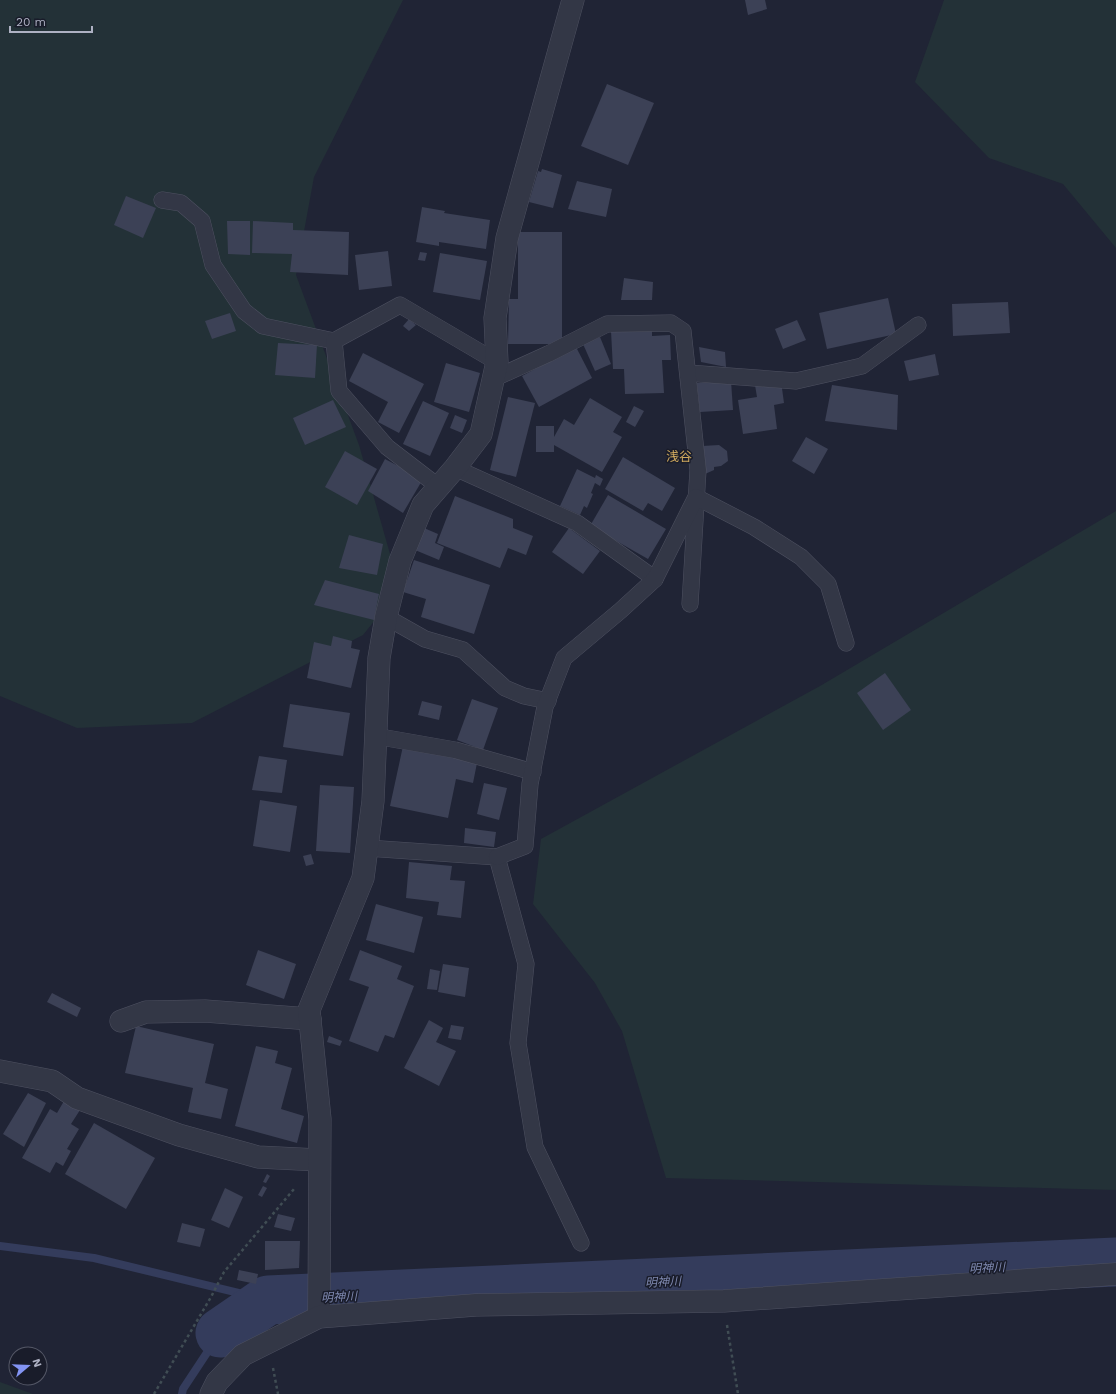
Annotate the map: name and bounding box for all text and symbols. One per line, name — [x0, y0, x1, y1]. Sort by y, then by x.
scale bar — [10, 8, 92, 34]
text: 20 m — [16, 15, 46, 29]
district label: 浅谷 — [666, 449, 692, 464]
water label: 明神川 — [969, 1260, 1007, 1276]
water label: 明神川 — [645, 1274, 683, 1290]
water label: 明神川 — [321, 1289, 359, 1305]
north arrow — [8, 1346, 48, 1386]
text: N — [30, 1357, 44, 1369]

